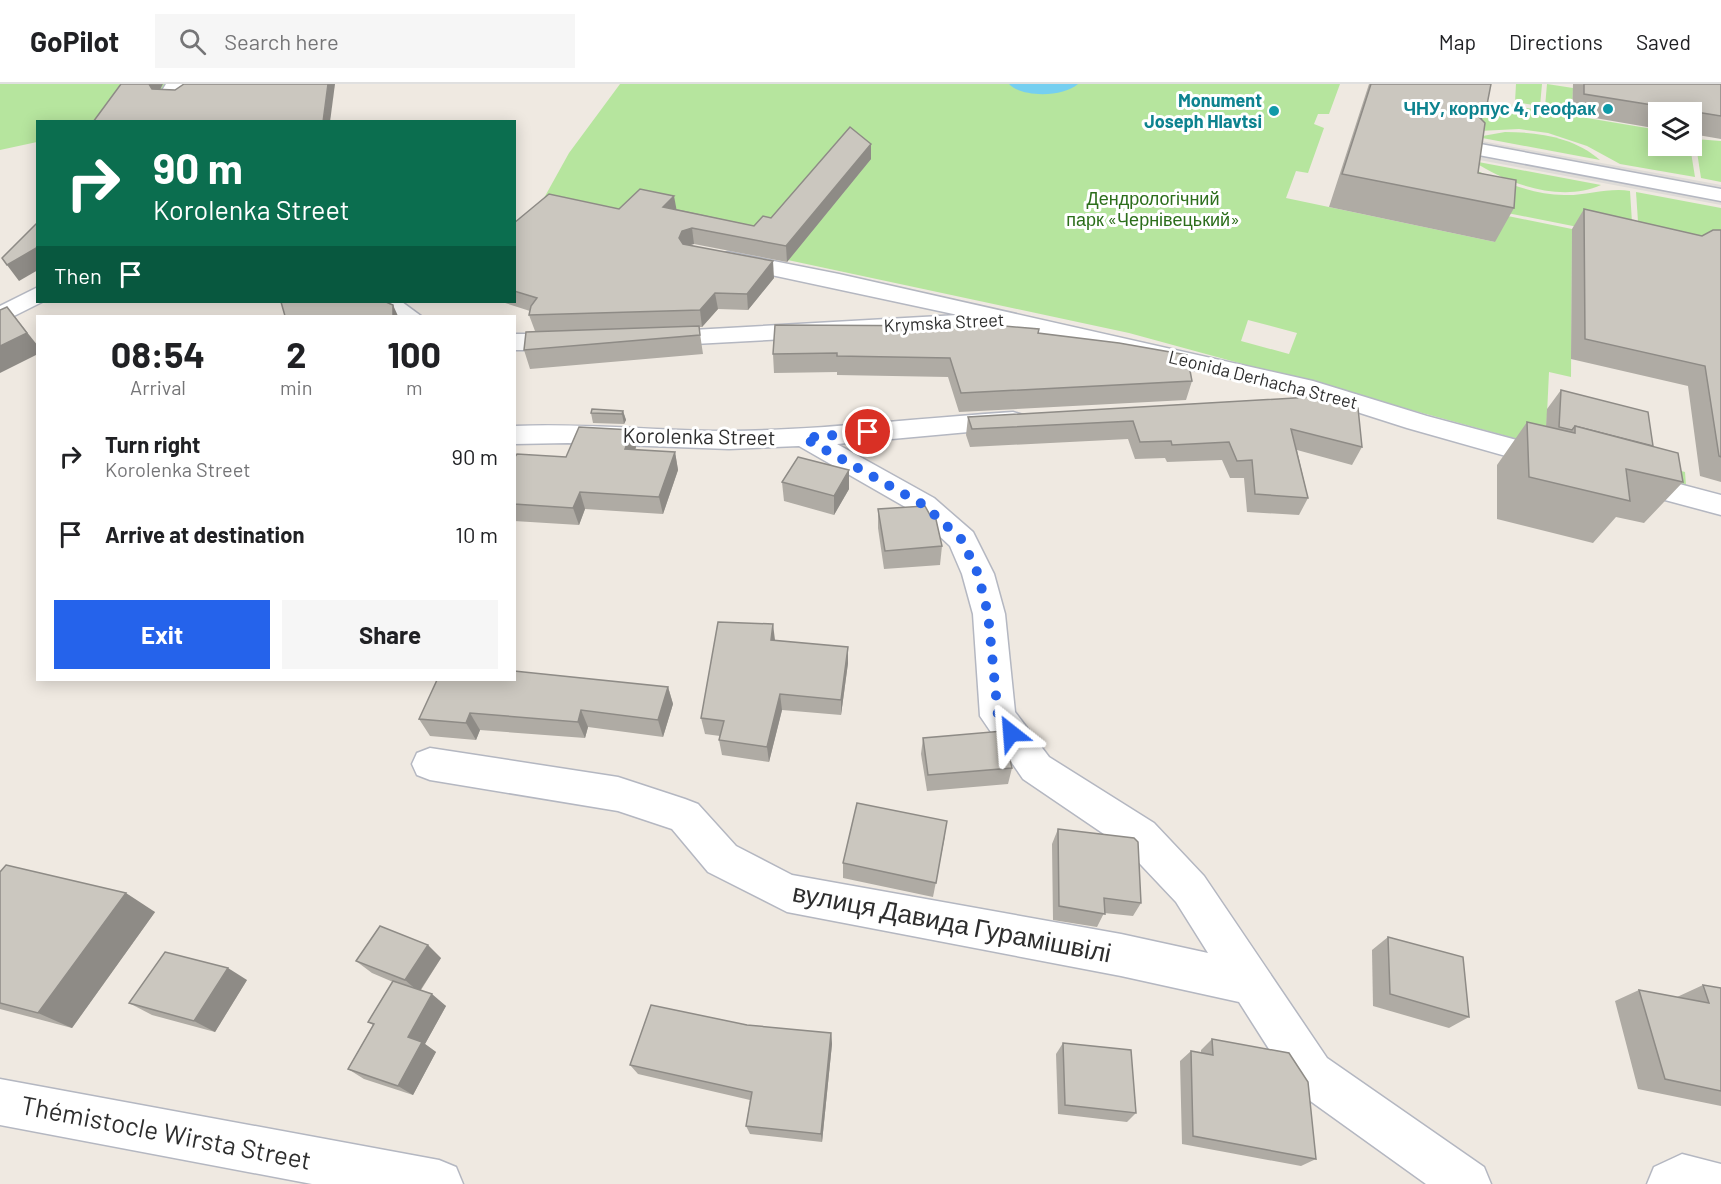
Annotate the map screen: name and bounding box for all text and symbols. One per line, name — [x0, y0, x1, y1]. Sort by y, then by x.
search box — [155, 14, 575, 68]
text: GoPilot — [30, 24, 119, 58]
icon: search — [176, 25, 209, 58]
text: Search here — [224, 28, 339, 54]
text: Map — [1439, 29, 1476, 54]
text: Directions — [1509, 29, 1603, 54]
text: Saved — [1636, 29, 1691, 54]
place label: Monument Joseph Hlavtsi — [1144, 89, 1262, 132]
place label: ЧНУ, корпус 4, геофак — [1403, 97, 1597, 119]
marker: ЧНУ, корпус 4, геофак — [1601, 102, 1615, 116]
map controls — [1648, 102, 1702, 156]
button: layers — [1648, 102, 1702, 156]
marker: Monument Joseph Hlavtsi — [1267, 104, 1281, 118]
text: 90 m — [153, 142, 243, 192]
icon: right — [54, 144, 132, 222]
park label: Дендрологічний парк «Чернівецький» — [1066, 187, 1240, 230]
text: Korolenka Street — [153, 193, 350, 225]
icon: arrive — [114, 258, 147, 291]
text: Then — [54, 262, 102, 288]
street label: Krymska Street — [883, 308, 1005, 336]
text: 08:54 — [111, 332, 205, 375]
text: 2 — [286, 332, 306, 375]
text: 100 — [387, 332, 441, 375]
street label: Leonida Derhacha Street — [1167, 345, 1360, 413]
text: Arrival — [130, 375, 186, 399]
text: min — [280, 375, 312, 399]
text: m — [406, 375, 422, 399]
pin — [842, 406, 893, 457]
icon: arrive — [851, 415, 884, 448]
street label: Korolenka Street — [622, 422, 776, 449]
text: Turn right — [105, 431, 200, 457]
icon: right — [54, 440, 87, 473]
text: 90 m — [452, 443, 498, 469]
text: Korolenka Street — [105, 457, 251, 481]
icon: arrive — [54, 518, 87, 551]
text: Arrive at destination — [105, 521, 304, 547]
text: 10 m — [455, 521, 498, 547]
button: Exit — [54, 600, 270, 669]
button: Share — [282, 600, 498, 669]
position arrow — [979, 701, 1043, 765]
street label: вулиця Давида Гурамішвілі — [790, 875, 1114, 968]
street label: Thémistocle Wirsta Street — [18, 1088, 314, 1175]

